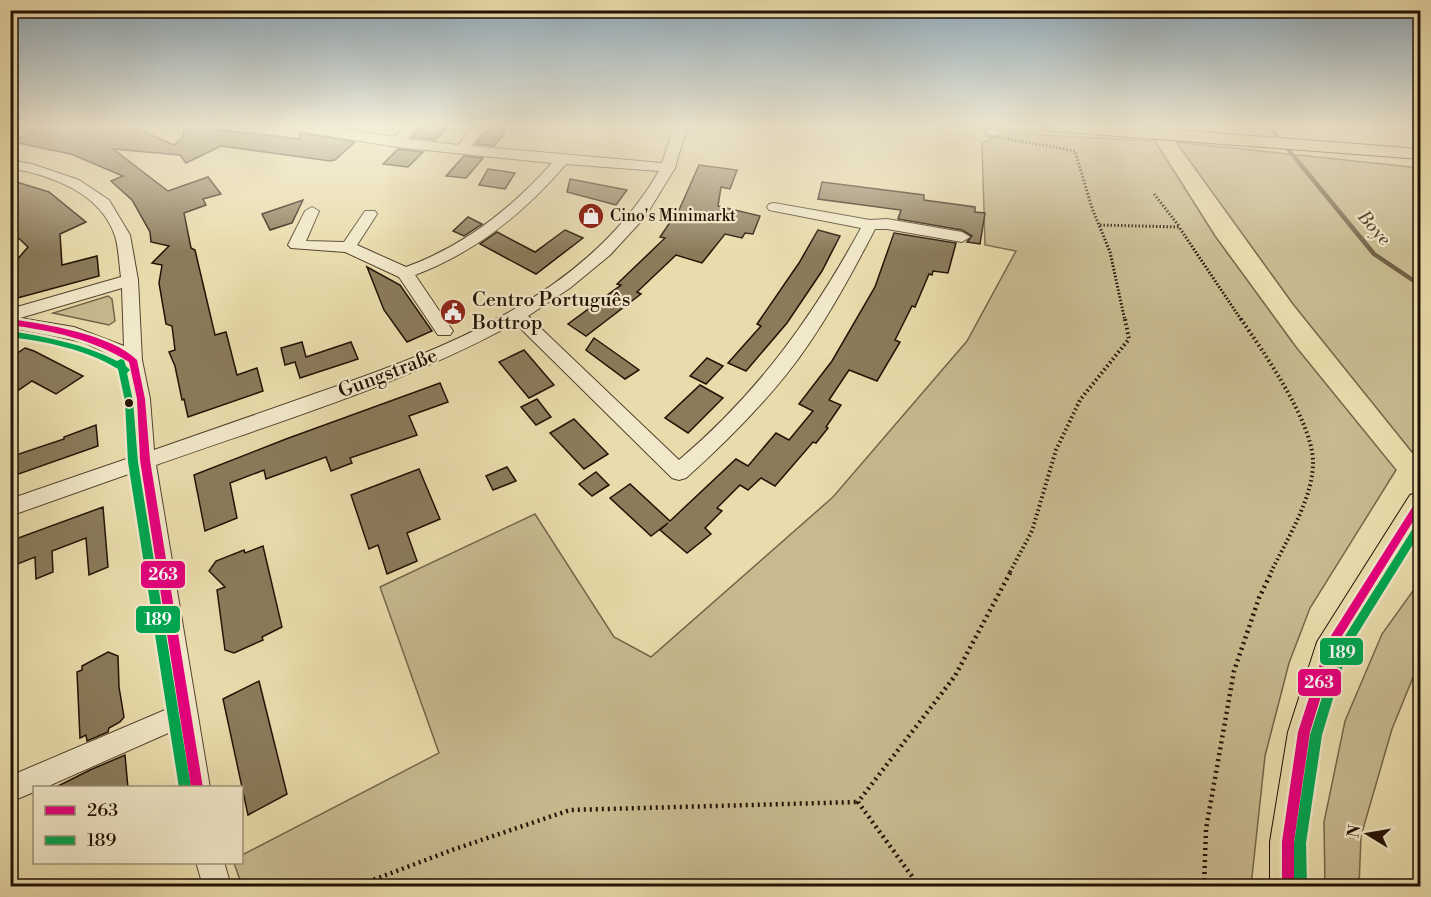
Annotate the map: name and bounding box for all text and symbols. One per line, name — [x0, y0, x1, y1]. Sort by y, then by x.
shop icon: Cino's Minimarkt — [576, 201, 606, 231]
water label: Boye — [1352, 205, 1396, 251]
place label: Cino's Minimarkt — [610, 206, 736, 226]
place label: Centro Português Bottrop — [471, 288, 630, 336]
public building icon: Centro Português Bottrop — [438, 297, 468, 327]
street label: Gungstraße — [335, 344, 441, 404]
unlabelled marker — [123, 397, 135, 409]
line badge: 263 — [140, 560, 186, 589]
text: 263 — [148, 565, 178, 585]
line badge: 189 — [135, 605, 181, 634]
text: 189 — [144, 610, 172, 630]
line badge: 189 — [1319, 637, 1364, 666]
text: 189 — [1328, 643, 1356, 663]
line badge: 263 — [1297, 668, 1342, 697]
text: 263 — [1304, 673, 1334, 693]
legend — [33, 786, 243, 864]
text: 263 — [87, 799, 118, 822]
north arrow — [1338, 804, 1398, 864]
text: N — [1343, 823, 1365, 839]
text: 189 — [87, 829, 116, 852]

